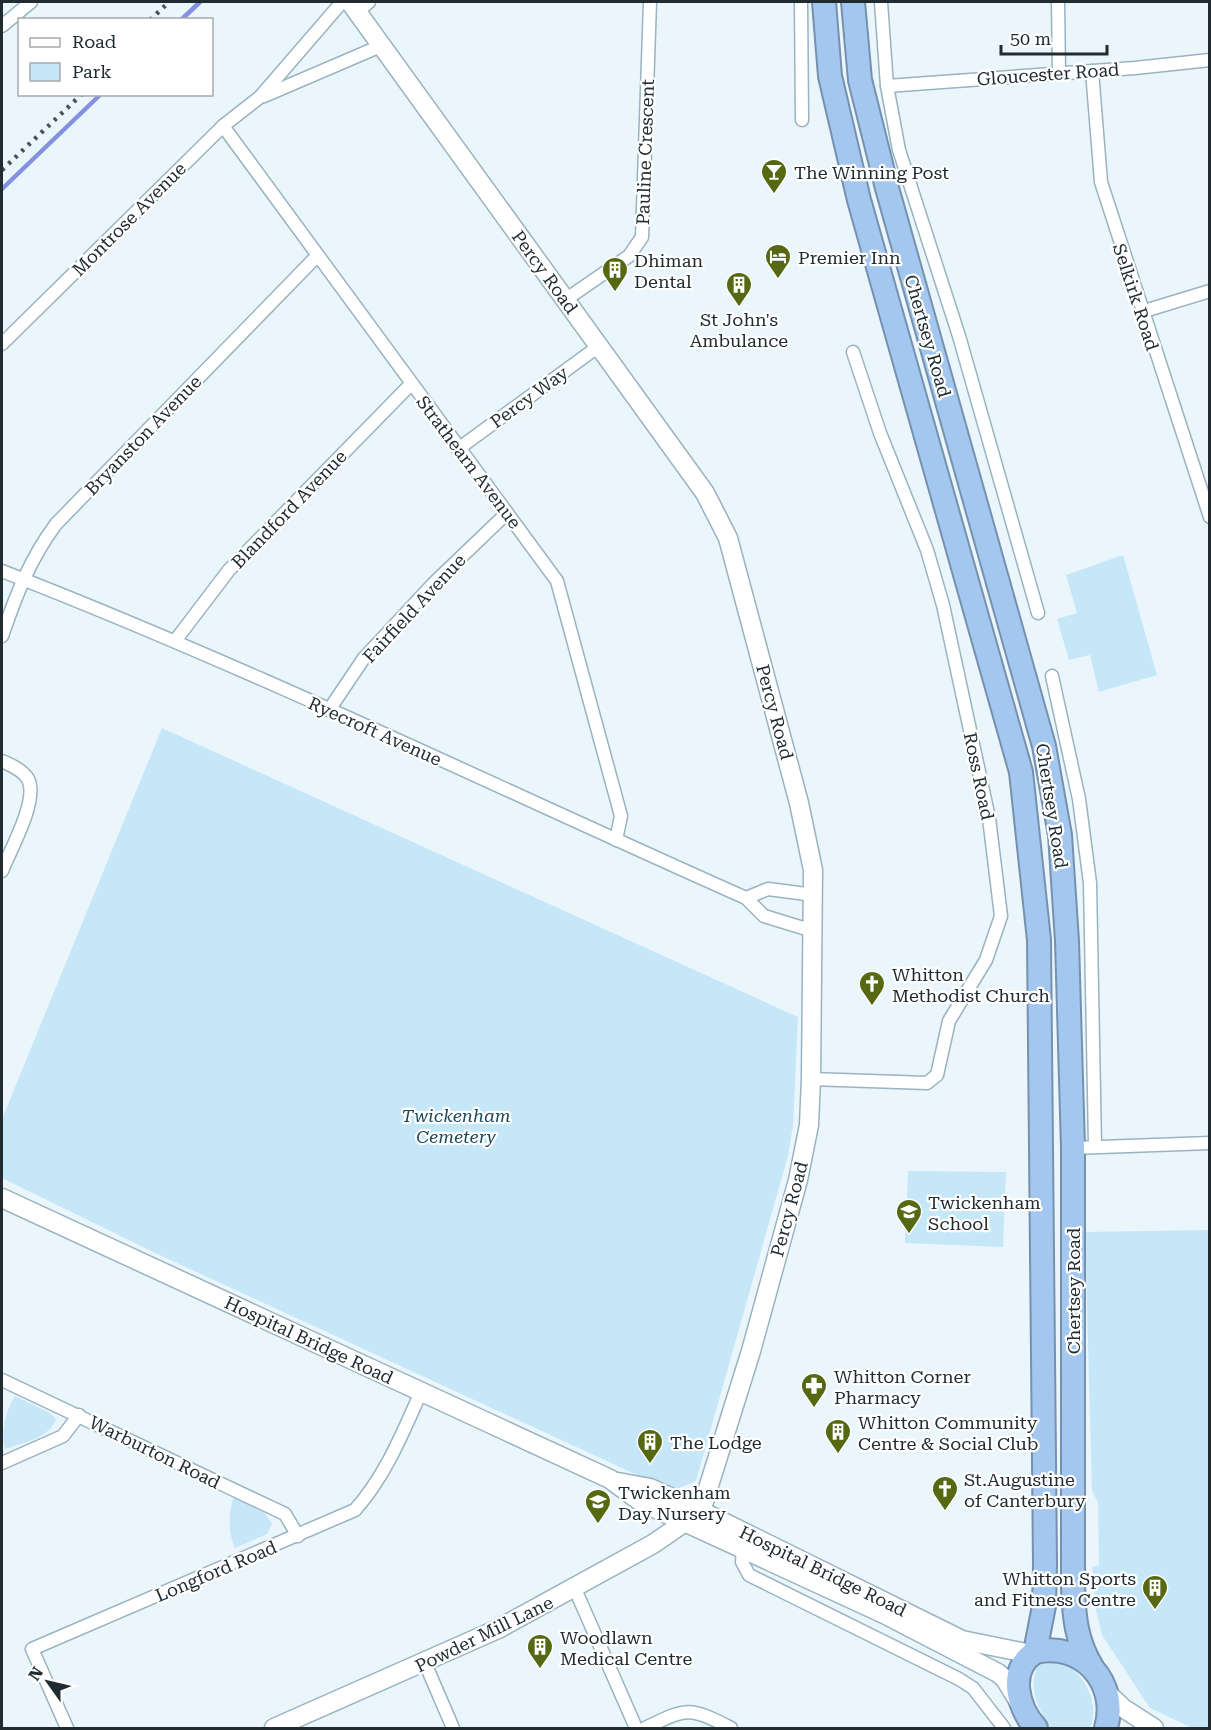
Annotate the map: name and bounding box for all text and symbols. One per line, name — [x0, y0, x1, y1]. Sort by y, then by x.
legend — [18, 18, 213, 96]
scale bar — [1001, 18, 1108, 56]
text: 50 m — [1010, 28, 1051, 49]
text: Road — [72, 31, 117, 52]
street label: Gloucester Road — [976, 59, 1120, 89]
text: Park — [72, 61, 112, 82]
street label: Pauline Crescent — [632, 78, 658, 225]
bar icon: The Winning Post — [759, 157, 789, 195]
street label: Montrose Avenue — [68, 158, 190, 280]
place label: The Winning Post — [794, 162, 949, 183]
street label: Percy Road — [508, 226, 583, 318]
street label: Selkirk Road — [1109, 241, 1163, 354]
hotel icon: Premier Inn — [763, 242, 793, 280]
place label: Premier Inn — [798, 247, 901, 268]
place label: Dhiman Dental — [634, 250, 703, 292]
building icon: Dhiman Dental — [600, 255, 630, 293]
building icon: St John's Ambulance — [724, 270, 754, 308]
street label: Chertsey Road — [900, 272, 956, 400]
place label: St John's Ambulance — [690, 309, 788, 351]
street label: Percy Way — [486, 362, 572, 432]
street label: Bryanston Avenue — [80, 371, 206, 499]
street label: Strathearn Avenue — [412, 392, 526, 533]
street label: Blandford Avenue — [227, 445, 351, 573]
street label: Fairfield Avenue — [358, 549, 470, 667]
street label: Percy Road — [752, 662, 798, 762]
street label: Ryecroft Avenue — [305, 692, 445, 770]
street label: Ross Road — [959, 730, 999, 822]
street label: Chertsey Road — [1032, 742, 1072, 871]
place label: Whitton Methodist Church — [892, 964, 1050, 1006]
church icon: Whitton Methodist Church — [857, 969, 887, 1007]
park label: Twickenham Cemetery — [401, 1105, 511, 1147]
street label: Percy Road — [766, 1159, 812, 1259]
place label: Twickenham School — [928, 1192, 1041, 1234]
school or university icon: Twickenham School — [894, 1197, 924, 1235]
street label: Chertsey Road — [1063, 1227, 1084, 1354]
street label: Hospital Bridge Road — [221, 1292, 397, 1388]
place label: Whitton Corner Pharmacy — [834, 1366, 971, 1408]
pharmacy icon: Whitton Corner Pharmacy — [799, 1371, 829, 1409]
street label: Warburton Road — [86, 1411, 224, 1493]
place label: Whitton Community Centre & Social Club — [858, 1412, 1038, 1454]
building icon: Whitton Community Centre & Social Club — [823, 1417, 853, 1455]
building icon: The Lodge — [635, 1427, 665, 1465]
place label: The Lodge — [670, 1432, 762, 1453]
place label: St.Augustine of Canterbury — [964, 1469, 1086, 1511]
church icon: St.Augustine of Canterbury — [930, 1474, 960, 1512]
place label: Twickenham Day Nursery — [618, 1482, 731, 1524]
school or university icon: Twickenham Day Nursery — [583, 1487, 613, 1525]
street label: Hospital Bridge Road — [736, 1521, 910, 1621]
street label: Longford Road — [152, 1536, 280, 1606]
place label: Whitton Sports and Fitness Centre — [974, 1568, 1136, 1610]
building icon: Whitton Sports and Fitness Centre — [1140, 1573, 1170, 1611]
street label: Powder Mill Lane — [412, 1591, 557, 1677]
place label: Woodlawn Medical Centre — [560, 1627, 693, 1669]
building icon: Woodlawn Medical Centre — [525, 1632, 555, 1670]
north arrow — [18, 1652, 78, 1712]
text: N — [25, 1663, 47, 1684]

